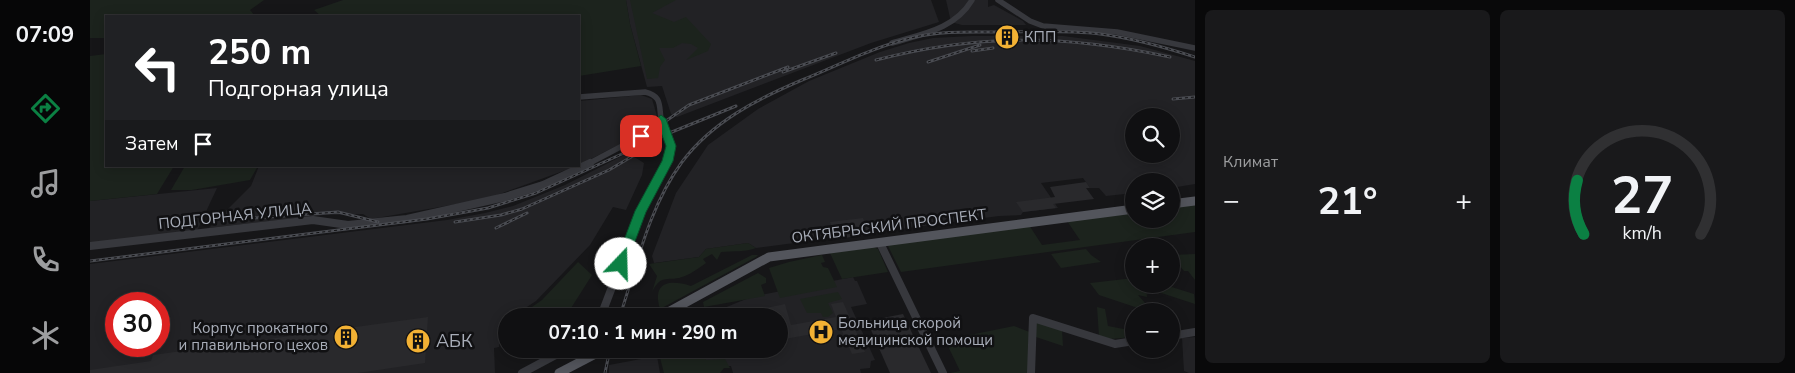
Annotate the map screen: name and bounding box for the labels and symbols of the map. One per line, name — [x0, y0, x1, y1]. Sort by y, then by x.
building icon: КПП — [994, 24, 1020, 50]
place label: КПП — [1024, 27, 1056, 47]
pin — [620, 115, 662, 157]
street label: ПОДГОРНАЯ УЛИЦА — [157, 198, 313, 234]
street label: ОКТЯБРЬСКИЙ ПРОСПЕКТ — [790, 204, 988, 248]
position arrow — [594, 237, 646, 289]
speed limit sign: 30 — [105, 292, 170, 357]
place label: Больница скорой медицинской помощи — [838, 313, 993, 350]
place label: Корпус прокатного и плавильного цехов — [179, 318, 328, 355]
hospital icon: Больница скорой медицинской помощи — [808, 319, 834, 345]
building icon: Корпус прокатного и плавильного цехов — [333, 324, 359, 350]
building icon: АБК — [405, 328, 431, 354]
place label: АБК — [436, 329, 473, 353]

